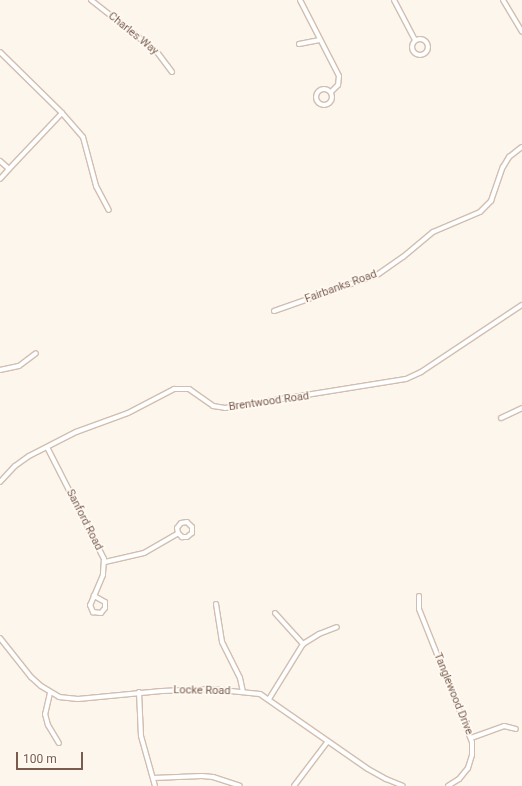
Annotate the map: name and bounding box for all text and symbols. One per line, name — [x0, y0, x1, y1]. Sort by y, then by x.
street label: Charles Way — [105, 10, 161, 58]
street label: Fairbanks Road — [303, 268, 379, 306]
street label: Brentwood Road — [228, 390, 310, 414]
street label: Sanford Road — [63, 487, 105, 553]
street label: Tanglewood Drive — [431, 651, 475, 737]
street label: Locke Road — [173, 684, 231, 698]
scale bar — [18, 744, 85, 770]
text: 100 m — [23, 752, 57, 766]

